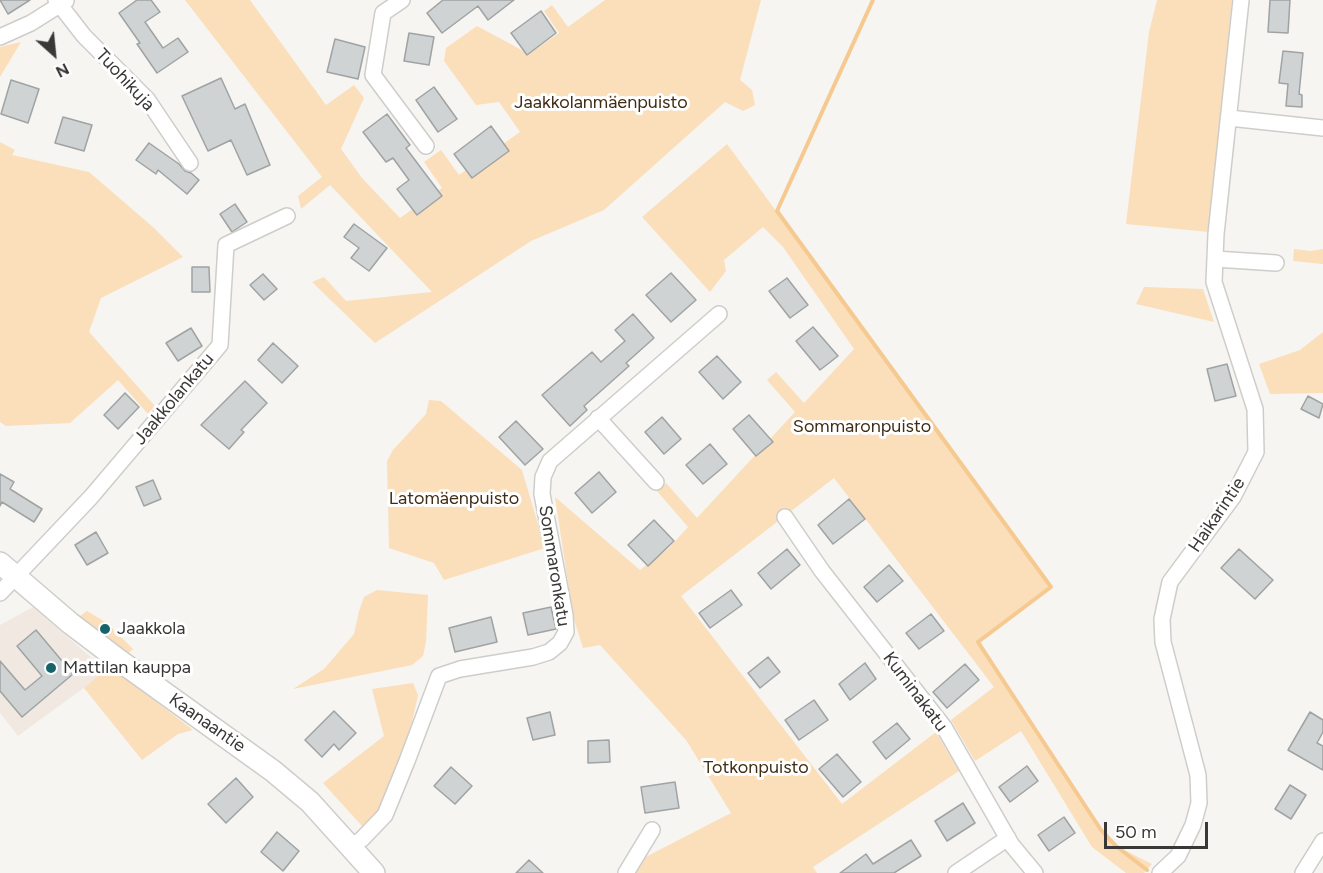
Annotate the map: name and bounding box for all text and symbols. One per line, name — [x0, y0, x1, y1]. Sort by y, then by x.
north arrow — [24, 24, 84, 84]
street label: Tuohikuja — [91, 45, 159, 115]
text: N — [53, 59, 72, 82]
park label: Jaakkolanmäenpuisto — [514, 92, 688, 114]
street label: Jaakkolankatu — [129, 349, 219, 449]
park label: Sommaronpuisto — [793, 416, 931, 438]
street label: Haikarintie — [1184, 473, 1250, 557]
park label: Latomäenpuisto — [389, 488, 519, 510]
street label: Sommaronkatu — [534, 504, 574, 628]
place label: Jaakkola — [117, 618, 185, 640]
marker: Jaakkola — [98, 622, 112, 636]
street label: Kuminakatu — [878, 648, 952, 736]
place label: Mattilan kauppa — [63, 657, 191, 679]
marker: Mattilan kauppa — [44, 661, 58, 675]
street label: Kaanaantie — [165, 689, 249, 757]
park label: Totkonpuisto — [703, 757, 809, 779]
scale bar — [1107, 810, 1210, 848]
text: 50 m — [1115, 821, 1157, 843]

